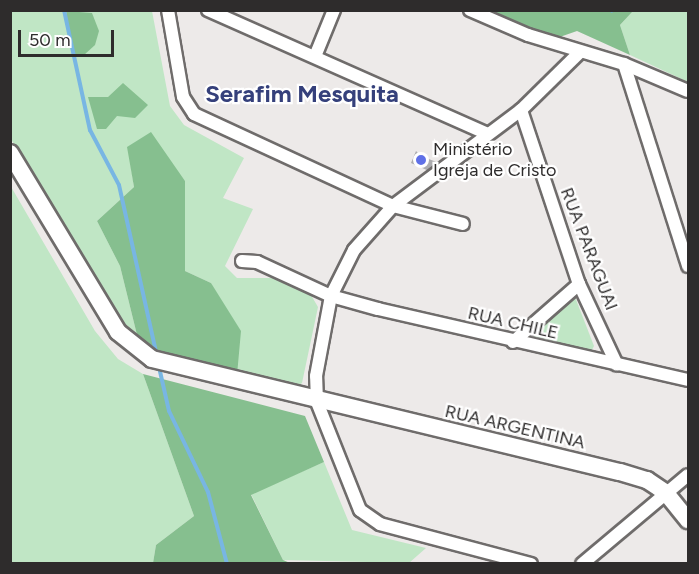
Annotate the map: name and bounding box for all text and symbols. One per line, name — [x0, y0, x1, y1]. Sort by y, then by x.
scale bar — [21, 18, 117, 56]
text: 50 m — [29, 29, 71, 51]
district label: Serafim Mesquita — [205, 80, 399, 108]
place label: Ministério Igreja de Cristo — [433, 139, 556, 182]
marker: Ministério Igreja de Cristo — [414, 153, 428, 167]
street label: RUA PARAGUAI — [556, 185, 622, 313]
street label: RUA CHILE — [466, 302, 560, 344]
street label: RUA ARGENTINA — [443, 400, 587, 454]

